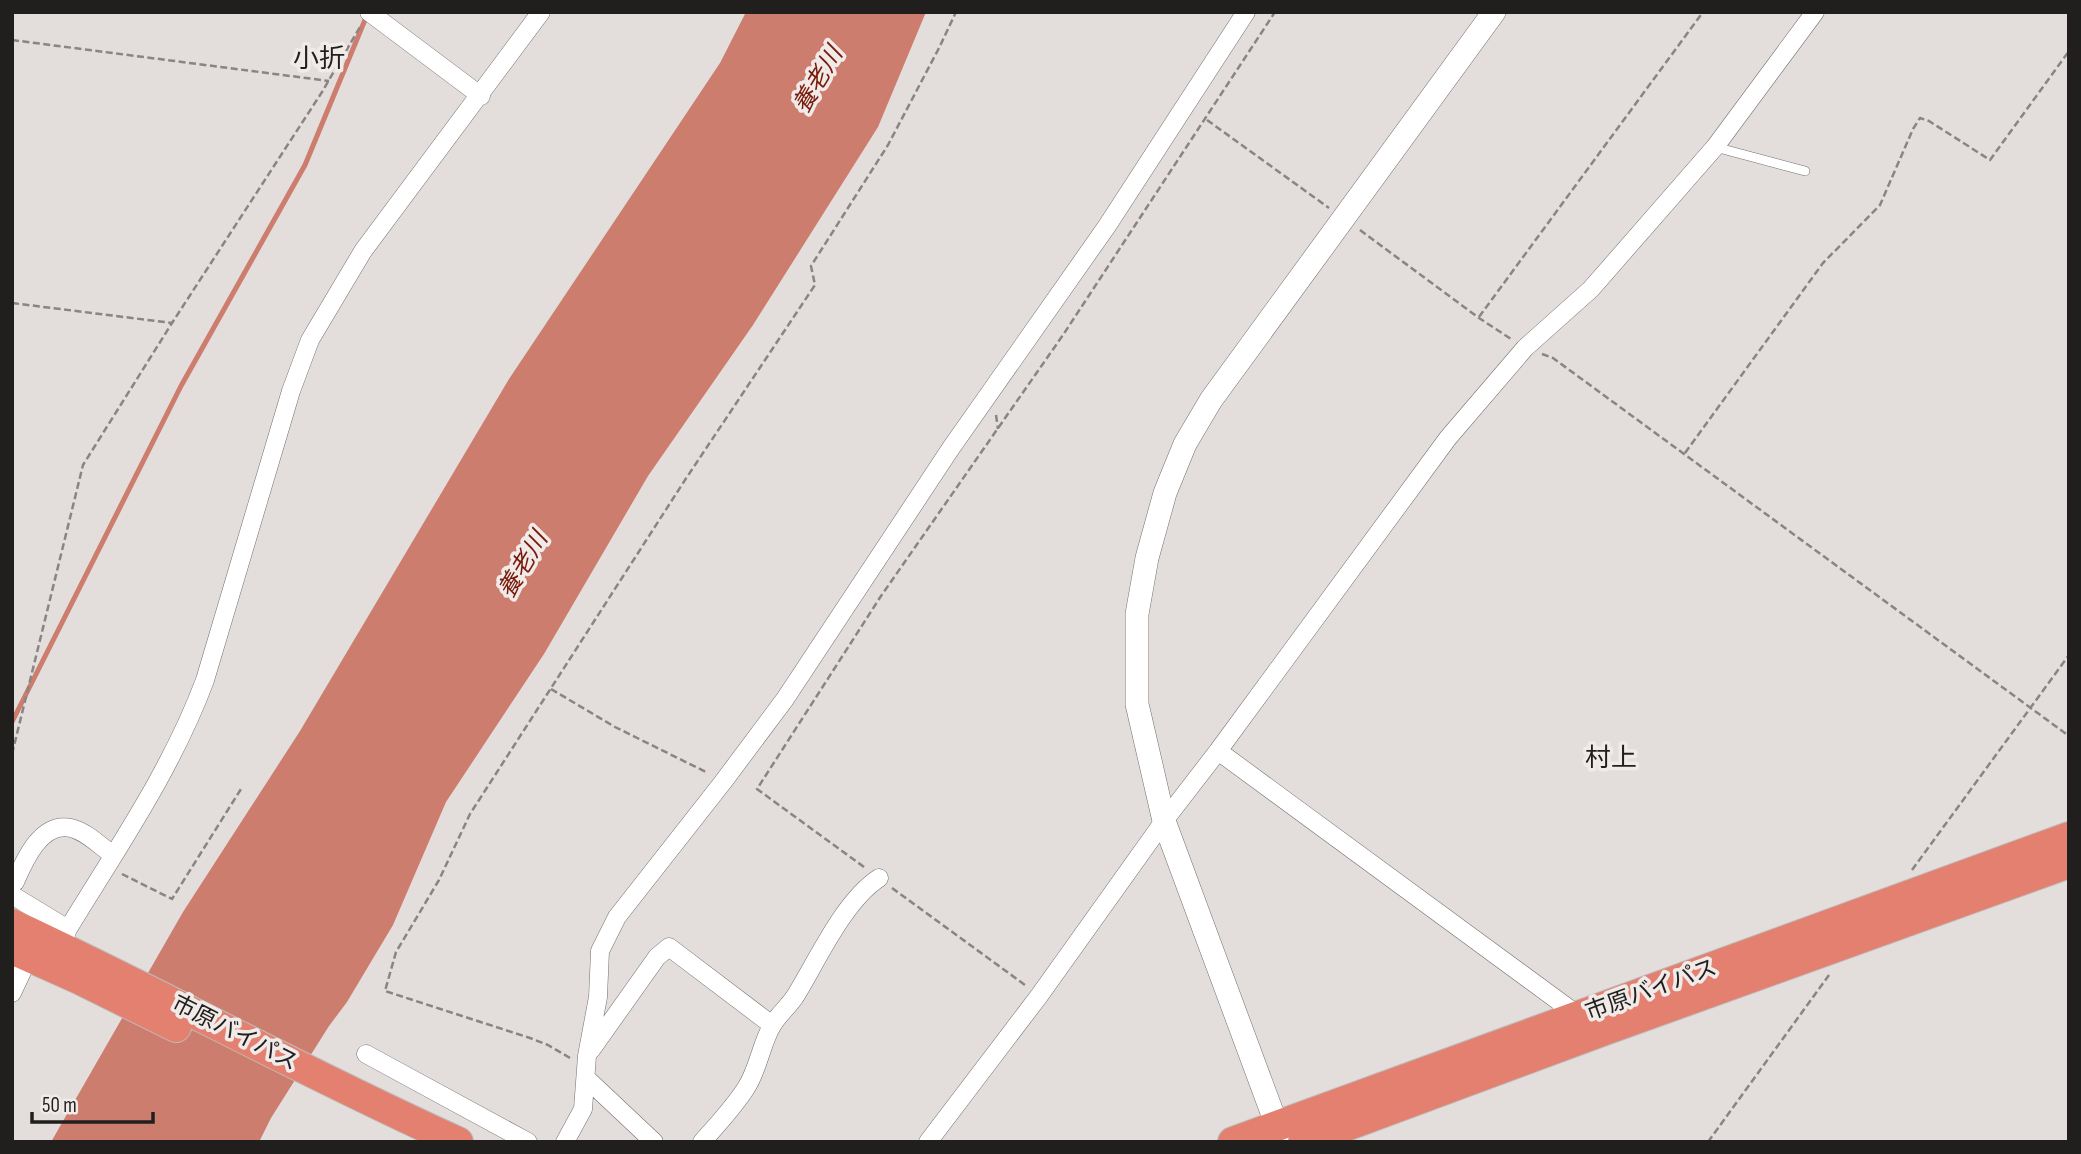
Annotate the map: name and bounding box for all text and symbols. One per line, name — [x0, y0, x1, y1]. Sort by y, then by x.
water label: 養老川 — [787, 39, 851, 118]
district label: 小折 — [293, 44, 345, 75]
water label: 養老川 — [492, 524, 556, 603]
district label: 村上 — [1585, 743, 1637, 774]
street label: 市原バイパス — [1582, 953, 1720, 1027]
street label: 市原バイパス — [167, 989, 303, 1077]
scale bar — [32, 1080, 152, 1124]
text: 50 m — [42, 1093, 77, 1118]

